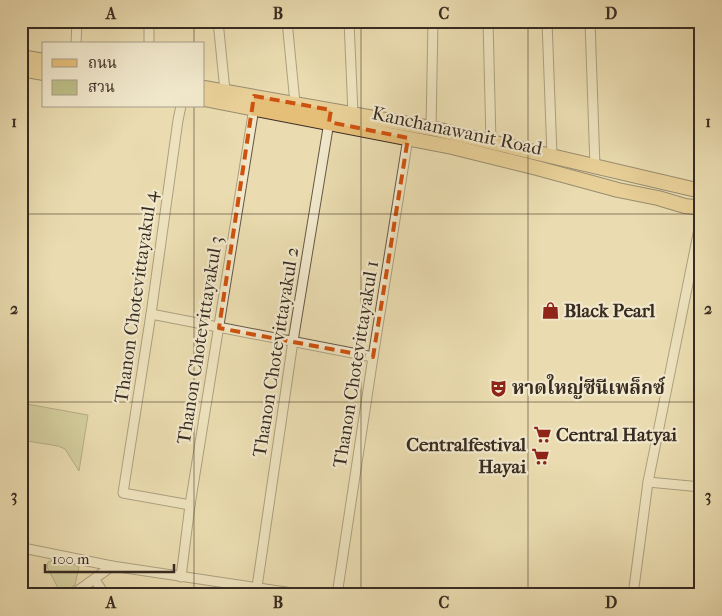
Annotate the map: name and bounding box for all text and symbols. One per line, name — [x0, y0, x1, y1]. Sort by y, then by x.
text: A — [105, 4, 117, 23]
text: B — [273, 4, 283, 23]
text: C — [439, 4, 450, 23]
text: D — [605, 4, 617, 23]
legend — [42, 42, 205, 108]
text: ถนน — [88, 54, 117, 72]
text: สวน — [88, 78, 115, 96]
street label: Kanchanawanit Road — [370, 102, 545, 160]
text: 1 — [11, 112, 17, 131]
text: 1 — [705, 112, 711, 131]
street label: Thanon Chotevittayakul 4 — [110, 189, 162, 404]
street label: Thanon Chotevittayakul 3 — [173, 234, 227, 446]
street label: Thanon Chotevittayakul 2 — [249, 245, 304, 459]
street label: Thanon Chotevittayakul 1 — [329, 259, 383, 469]
text: 2 — [10, 299, 18, 318]
text: 2 — [704, 299, 712, 318]
place label: Black Pearl — [564, 300, 656, 322]
shop icon: Black Pearl — [540, 301, 560, 321]
place label: หาดใหญ่ซีนีเพล็กซ์ — [512, 374, 666, 399]
theatre icon: หาดใหญ่ซีนีเพล็กซ์ — [488, 378, 508, 398]
place label: Central Hatyai — [556, 424, 677, 446]
supermarket icon: Central Hatyai — [532, 425, 552, 445]
place label: Centralfestival Hayai — [406, 434, 527, 478]
supermarket icon: Centralfestival Hayai — [530, 446, 550, 466]
text: 3 — [11, 486, 17, 506]
text: 3 — [705, 486, 711, 506]
scale bar — [45, 541, 174, 573]
text: 100 m — [52, 550, 90, 568]
text: A — [105, 593, 117, 612]
text: B — [273, 593, 283, 612]
text: C — [439, 593, 450, 612]
text: D — [605, 593, 617, 612]

